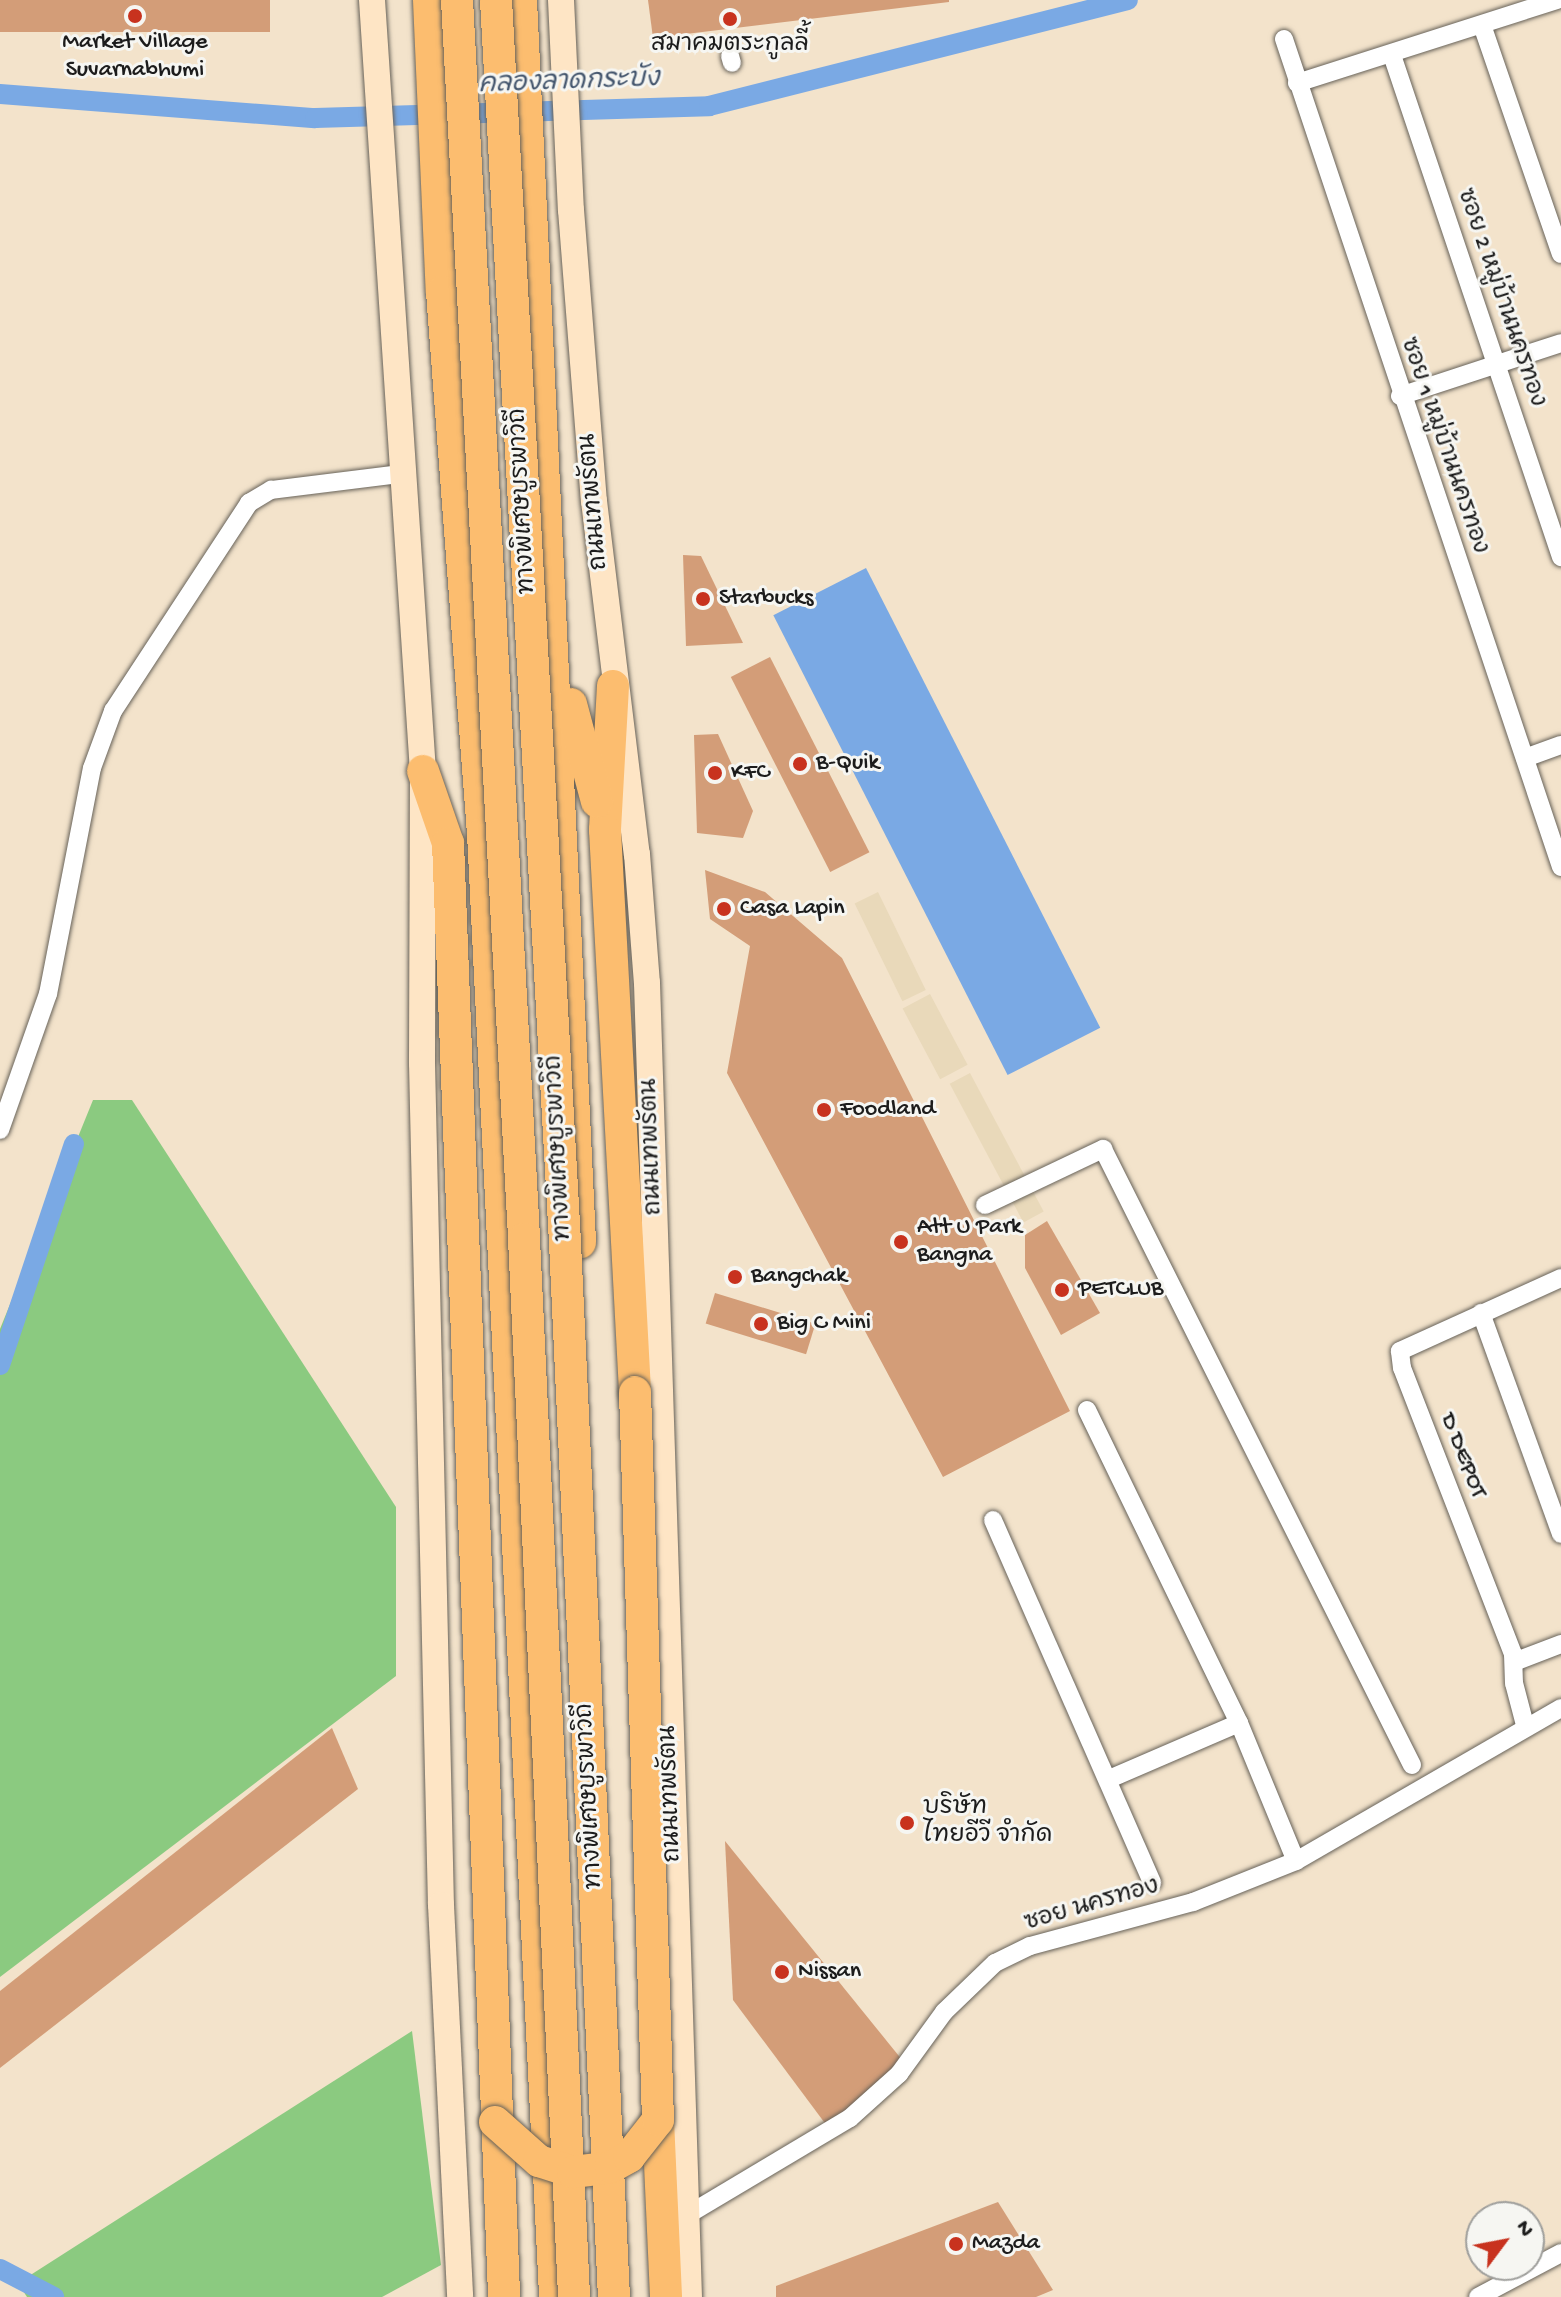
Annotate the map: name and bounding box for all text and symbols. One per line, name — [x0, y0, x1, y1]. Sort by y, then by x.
marker: Market Village Suvarnabhumi — [126, 7, 144, 25]
marker: สมาคมตระกูลลี้ — [721, 10, 739, 28]
place label: Market Village Suvarnabhumi — [62, 29, 208, 85]
place label: สมาคมตระกูลลี้ — [651, 32, 809, 60]
water label: คลองลาดกระบัง — [478, 65, 660, 103]
street label: ซอย 2 หมู่บ้านนครทอง — [1449, 185, 1551, 411]
street label: ซอย 1 หมู่บ้านนครทอง — [1392, 334, 1494, 558]
street label: ทางพิเศษบูรพาวิถี — [505, 407, 543, 595]
street label: ถนนเทพรัตน — [575, 433, 615, 571]
place label: Starbucks — [719, 585, 813, 613]
marker: Starbucks — [694, 590, 712, 608]
place label: B-Quik — [816, 750, 879, 778]
marker: B-Quik — [791, 755, 809, 773]
place label: KFC — [731, 759, 770, 787]
marker: KFC — [706, 764, 724, 782]
place label: Casa Lapin — [740, 895, 845, 923]
marker: Casa Lapin — [715, 900, 733, 918]
street label: ทางพิเศษบูรพาวิถี — [541, 1054, 579, 1242]
street label: ถนนเทพรัตน — [636, 1078, 670, 1216]
place label: Foodland — [840, 1096, 935, 1124]
marker: Foodland — [815, 1101, 833, 1119]
place label: Att U Park Bangna — [917, 1214, 1022, 1270]
marker: Att U Park Bangna — [892, 1233, 910, 1251]
place label: Bangchak — [751, 1263, 847, 1291]
marker: Bangchak — [726, 1268, 744, 1286]
place label: PETCLUB — [1078, 1276, 1163, 1304]
marker: PETCLUB — [1053, 1281, 1071, 1299]
place label: Big C Mini — [777, 1310, 871, 1338]
marker: Big C Mini — [752, 1315, 770, 1333]
street label: D DEPOT — [1432, 1409, 1492, 1503]
street label: ทางพิเศษบูรพาวิถี — [572, 1702, 610, 1890]
street label: ถนนเทพรัตน — [655, 1725, 689, 1863]
place label: บริษัท ไทยอีวี จำกัด — [923, 1795, 1052, 1851]
marker: บริษัท ไทยอีวี จำกัด — [898, 1814, 916, 1832]
street label: ซอย นครทอง — [1021, 1873, 1163, 1939]
place label: Nissan — [798, 1958, 861, 1986]
marker: Nissan — [773, 1963, 791, 1981]
north arrow — [1465, 2201, 1545, 2281]
text: N — [1509, 2216, 1538, 2242]
place label: Mazda — [972, 2230, 1040, 2258]
marker: Mazda — [947, 2235, 965, 2253]

